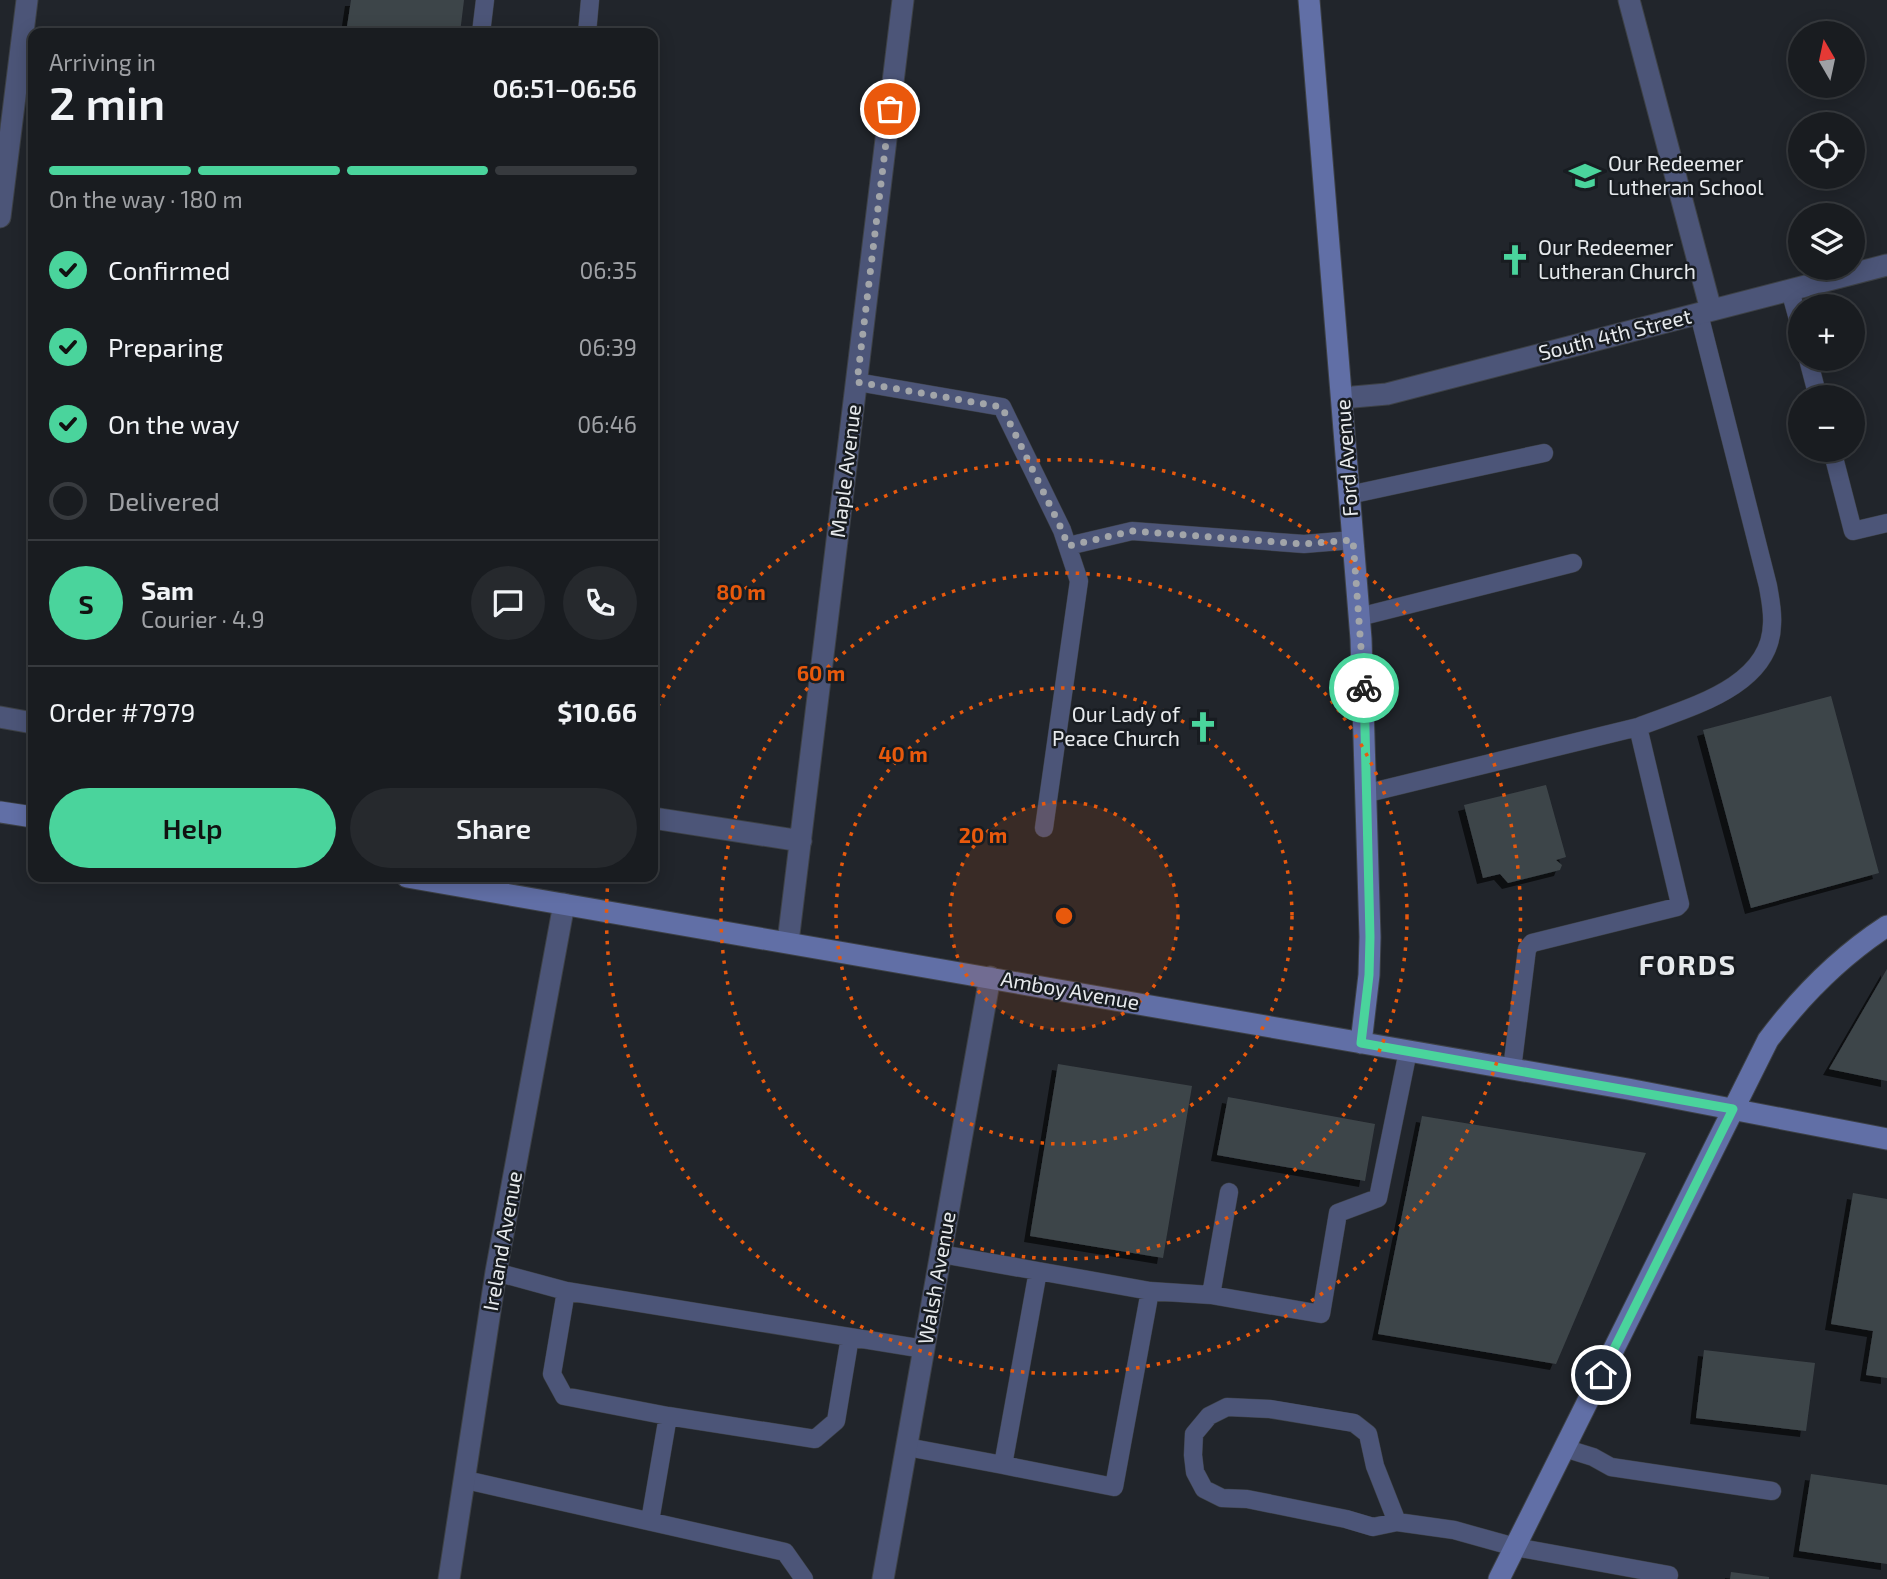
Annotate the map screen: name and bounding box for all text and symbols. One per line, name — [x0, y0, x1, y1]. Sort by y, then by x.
north arrow — [1788, 21, 1866, 98]
map controls — [1788, 21, 1865, 462]
text: Arriving in — [49, 48, 156, 76]
text: 06:51–06:56 — [492, 72, 637, 103]
text: 2 min — [49, 74, 165, 129]
pin — [860, 79, 920, 139]
icon: bag — [871, 90, 909, 128]
button: locate — [1788, 112, 1865, 189]
place label: Our Redeemer Lutheran School — [1608, 150, 1764, 199]
school or university icon: Our Redeemer Lutheran School — [1568, 159, 1602, 193]
text: On the way · 180 m — [49, 185, 243, 213]
button: layers — [1788, 203, 1865, 280]
place label: Our Redeemer Lutheran Church — [1538, 234, 1696, 283]
church icon: Our Redeemer Lutheran Church — [1498, 243, 1532, 277]
icon: check — [49, 251, 87, 289]
text: Confirmed — [108, 254, 231, 285]
text: 06:35 — [579, 256, 637, 284]
button: + — [1788, 294, 1865, 371]
street label: South 4th Street — [1536, 302, 1694, 365]
icon: check — [49, 328, 87, 366]
text: Preparing — [108, 331, 223, 362]
text: 06:39 — [579, 333, 637, 361]
button: − — [1788, 385, 1865, 462]
street label: Ford Avenue — [1329, 399, 1362, 518]
street label: Maple Avenue — [824, 403, 865, 539]
icon: check — [49, 405, 87, 443]
text: On the way — [108, 408, 239, 439]
text: 06:46 — [577, 410, 637, 438]
text: Delivered — [108, 485, 220, 516]
button: chat — [471, 566, 545, 640]
button: phone — [563, 566, 637, 640]
text: Sam — [141, 574, 194, 605]
text: 80 m — [716, 579, 766, 604]
text: S — [78, 588, 94, 619]
text: Courier · 4.9 — [141, 605, 265, 633]
courier — [1329, 653, 1399, 723]
text: 60 m — [797, 660, 845, 685]
icon: bike — [1345, 669, 1383, 707]
text: Order #7979 — [49, 696, 195, 727]
text: $10.66 — [557, 696, 637, 727]
place label: Our Lady of Peace Church — [1052, 701, 1181, 750]
church icon: Our Lady of Peace Church — [1186, 710, 1220, 744]
text: 40 m — [878, 741, 928, 766]
button: Help — [49, 788, 336, 868]
button: Share — [350, 788, 637, 868]
text: 20 m — [959, 822, 1007, 847]
centre of rings — [1052, 904, 1076, 928]
district label: FORDS — [1639, 947, 1737, 981]
street label: Amboy Avenue — [999, 965, 1142, 1014]
street label: Ireland Avenue — [477, 1169, 526, 1313]
street label: Walsh Avenue — [912, 1209, 960, 1346]
pin — [1571, 1345, 1631, 1405]
icon: home — [1582, 1356, 1620, 1394]

